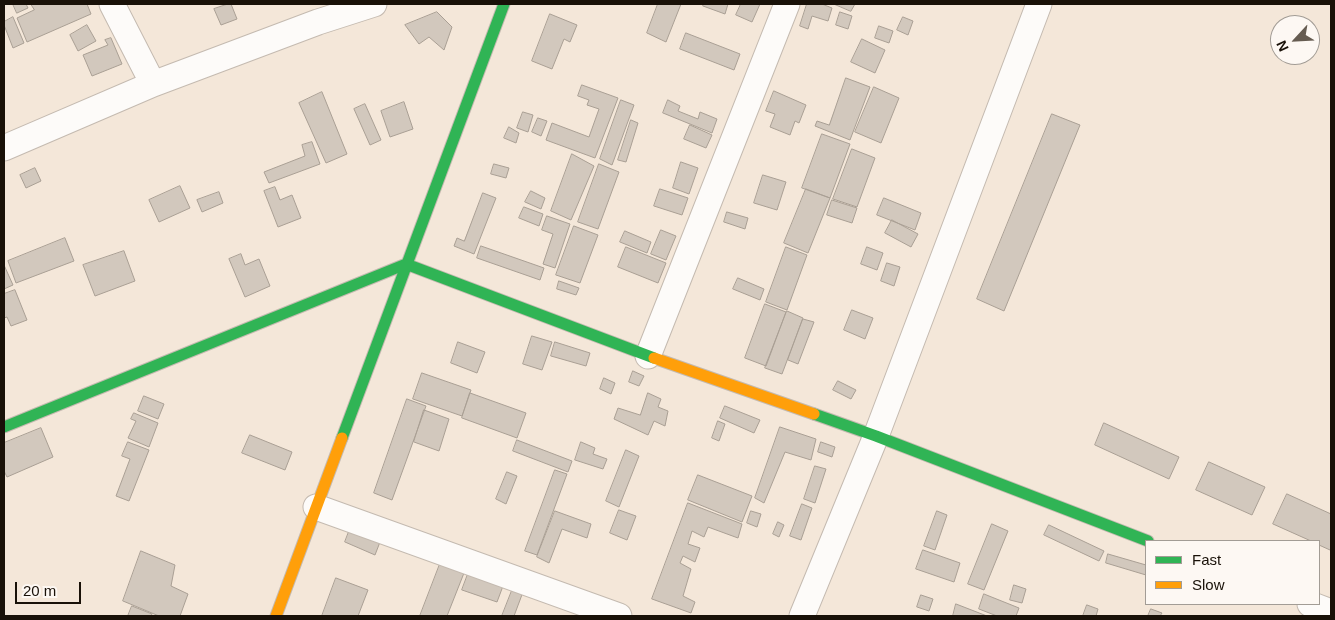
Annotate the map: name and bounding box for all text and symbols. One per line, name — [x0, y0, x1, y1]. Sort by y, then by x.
north arrow — [1270, 15, 1320, 65]
text: N — [1273, 38, 1292, 54]
legend — [1145, 540, 1320, 605]
text: Fast — [1192, 551, 1221, 568]
scale bar — [18, 572, 84, 604]
text: Slow — [1192, 576, 1225, 593]
text: 20 m — [23, 582, 56, 599]

